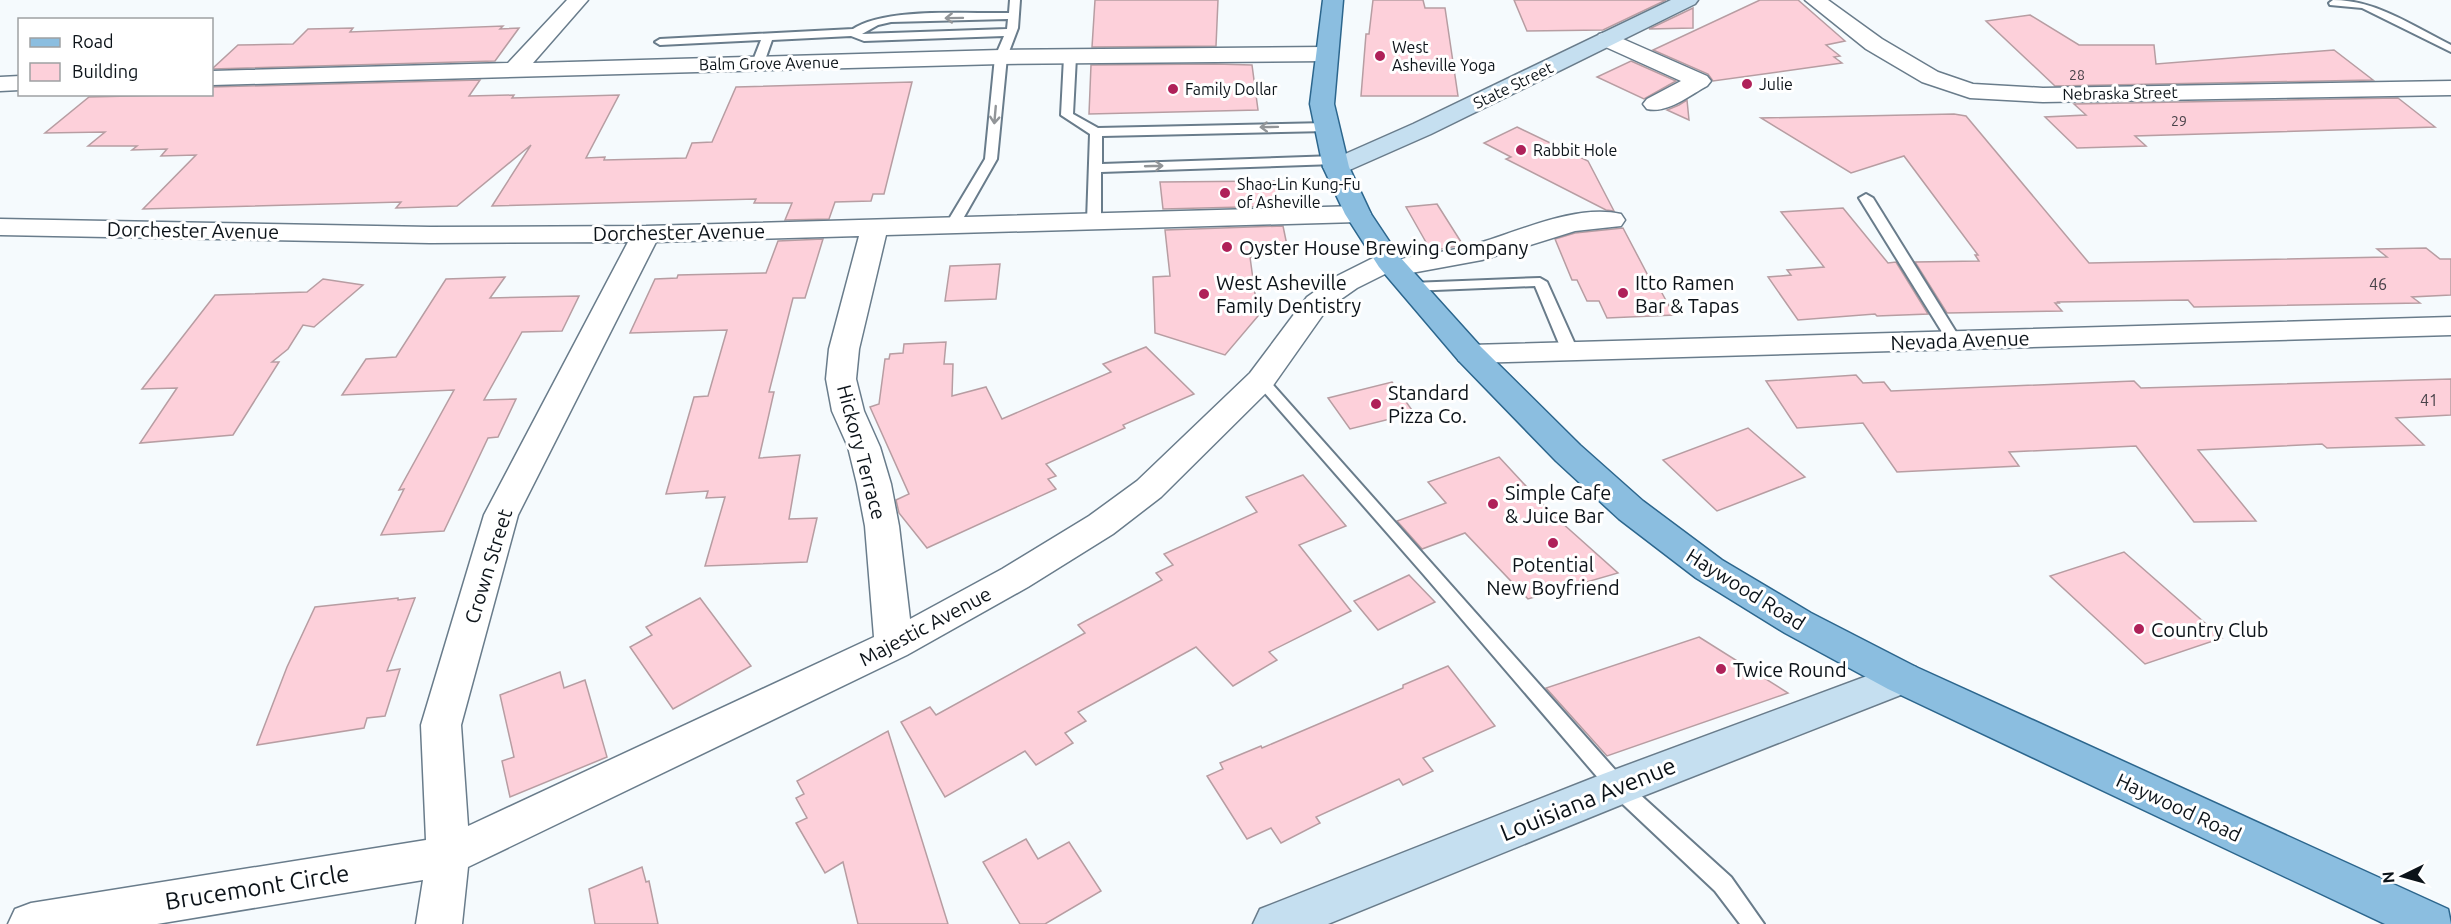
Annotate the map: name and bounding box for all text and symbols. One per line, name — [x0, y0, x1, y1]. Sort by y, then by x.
one-way arrow — [945, 12, 965, 23]
legend — [18, 18, 213, 96]
text: Road — [72, 31, 114, 51]
place label: West Asheville Yoga — [1392, 38, 1495, 74]
marker: West Asheville Yoga — [1373, 49, 1387, 63]
street label: Balm Grove Avenue — [699, 53, 839, 73]
street label: State Street — [1470, 58, 1556, 112]
text: Building — [72, 61, 138, 81]
house number: 28 — [2069, 67, 2085, 83]
place label: Julie — [1759, 75, 1793, 93]
marker: Julie — [1740, 77, 1754, 91]
place label: Family Dollar — [1185, 80, 1278, 98]
marker: Family Dollar — [1166, 82, 1180, 96]
street label: Nebraska Street — [2062, 83, 2179, 103]
one-way arrow — [990, 105, 1001, 125]
house number: 29 — [2171, 113, 2187, 129]
one-way arrow — [1259, 122, 1279, 133]
place label: Rabbit Hole — [1533, 141, 1617, 159]
marker: Rabbit Hole — [1514, 143, 1528, 157]
one-way arrow — [1144, 160, 1164, 172]
place label: Shao-Lin Kung-Fu of Asheville — [1237, 175, 1361, 211]
marker: Shao-Lin Kung-Fu of Asheville — [1218, 186, 1232, 200]
street label: Dorchester Avenue — [107, 217, 279, 243]
street label: Dorchester Avenue — [593, 219, 765, 245]
place label: Oyster House Brewing Company — [1239, 236, 1529, 259]
marker: Oyster House Brewing Company — [1220, 240, 1234, 254]
place label: West Asheville Family Dentistry — [1216, 271, 1361, 317]
place label: Itto Ramen Bar & Tapas — [1635, 271, 1739, 317]
house number: 46 — [2369, 275, 2387, 293]
marker: Itto Ramen Bar & Tapas — [1616, 286, 1630, 300]
marker: West Asheville Family Dentistry — [1197, 287, 1211, 301]
street label: Nevada Avenue — [1890, 326, 2030, 354]
place label: Standard Pizza Co. — [1388, 381, 1469, 427]
street label: Hickory Terrace — [833, 382, 891, 522]
house number: 41 — [2420, 391, 2438, 409]
marker: Standard Pizza Co. — [1369, 397, 1383, 411]
place label: Simple Cafe & Juice Bar — [1505, 481, 1611, 527]
marker: Simple Cafe & Juice Bar — [1486, 497, 1500, 511]
street label: Crown Street — [460, 506, 516, 626]
marker: Potential New Boyfriend — [1546, 536, 1560, 550]
street label: Haywood Road — [1682, 543, 1810, 635]
place label: Potential New Boyfriend — [1486, 553, 1620, 599]
street label: Majestic Avenue — [855, 582, 995, 670]
place label: Country Club — [2151, 618, 2269, 641]
marker: Country Club — [2132, 622, 2146, 636]
place label: Twice Round — [1733, 658, 1847, 681]
marker: Twice Round — [1714, 662, 1728, 676]
street label: Louisiana Avenue — [1496, 751, 1680, 847]
street label: Haywood Road — [2113, 768, 2245, 846]
north arrow — [2373, 846, 2433, 906]
street label: Brucemont Circle — [163, 859, 351, 915]
text: N — [2379, 871, 2398, 884]

